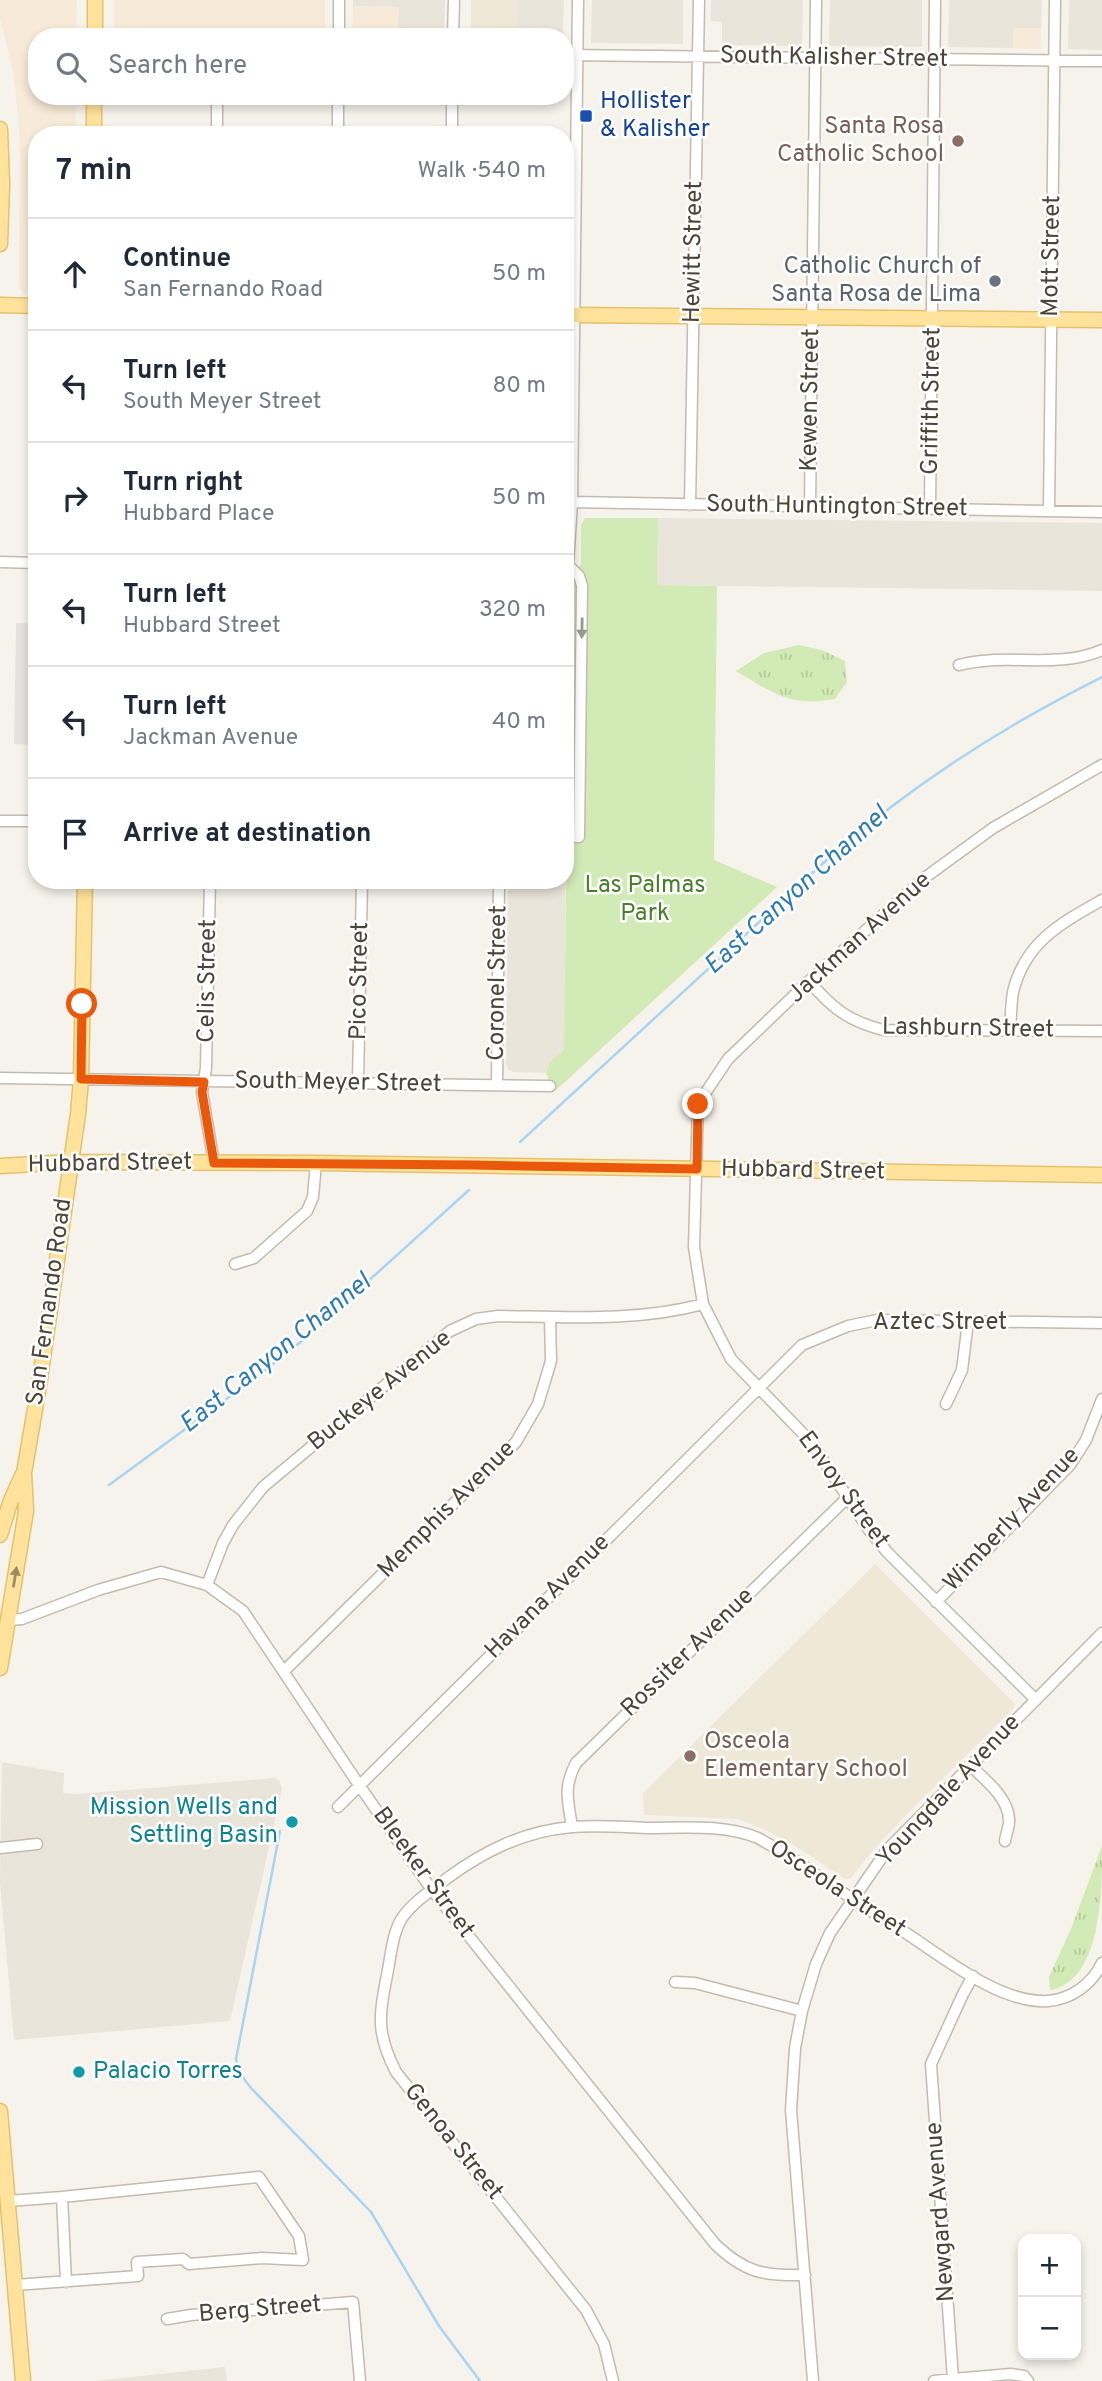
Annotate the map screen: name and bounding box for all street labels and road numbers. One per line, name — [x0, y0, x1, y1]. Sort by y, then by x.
street label: South Kalisher Street — [720, 41, 948, 75]
street label: Hewitt Street — [678, 181, 710, 323]
street label: Mott Street — [1036, 195, 1068, 317]
street label: Griffith Street — [916, 327, 948, 475]
street label: Kewen Street — [795, 328, 827, 472]
street label: South Huntington Street — [706, 490, 968, 524]
street label: Jackman Avenue — [782, 866, 938, 1010]
street label: Coronel Street — [482, 905, 514, 1061]
street label: Celis Street — [192, 919, 224, 1043]
street label: Pico Street — [344, 921, 376, 1041]
street label: Lashburn Street — [882, 1012, 1054, 1046]
street label: South Meyer Street — [234, 1066, 442, 1100]
street label: Hubbard Street — [28, 1148, 192, 1180]
street label: Hubbard Street — [721, 1155, 885, 1187]
street label: San Fernando Road — [21, 1196, 79, 1408]
street label: Aztec Street — [873, 1308, 1007, 1338]
street label: Buckeye Avenue — [302, 1324, 458, 1458]
street label: Envoy Street — [790, 1426, 896, 1554]
street label: Memphis Avenue — [372, 1435, 522, 1585]
street label: Wimberly Avenue — [937, 1441, 1087, 1599]
street label: Havana Avenue — [479, 1528, 617, 1666]
street label: Rossiter Avenue — [615, 1582, 761, 1724]
street label: Youngdale Avenue — [871, 1708, 1027, 1874]
street label: Bleeker Street — [365, 1802, 481, 1944]
street label: Osceola Street — [763, 1834, 911, 1944]
street label: Genoa Street — [397, 2078, 509, 2206]
street label: Newgard Avenue — [920, 2121, 962, 2303]
street label: Berg Street — [197, 2290, 323, 2330]

